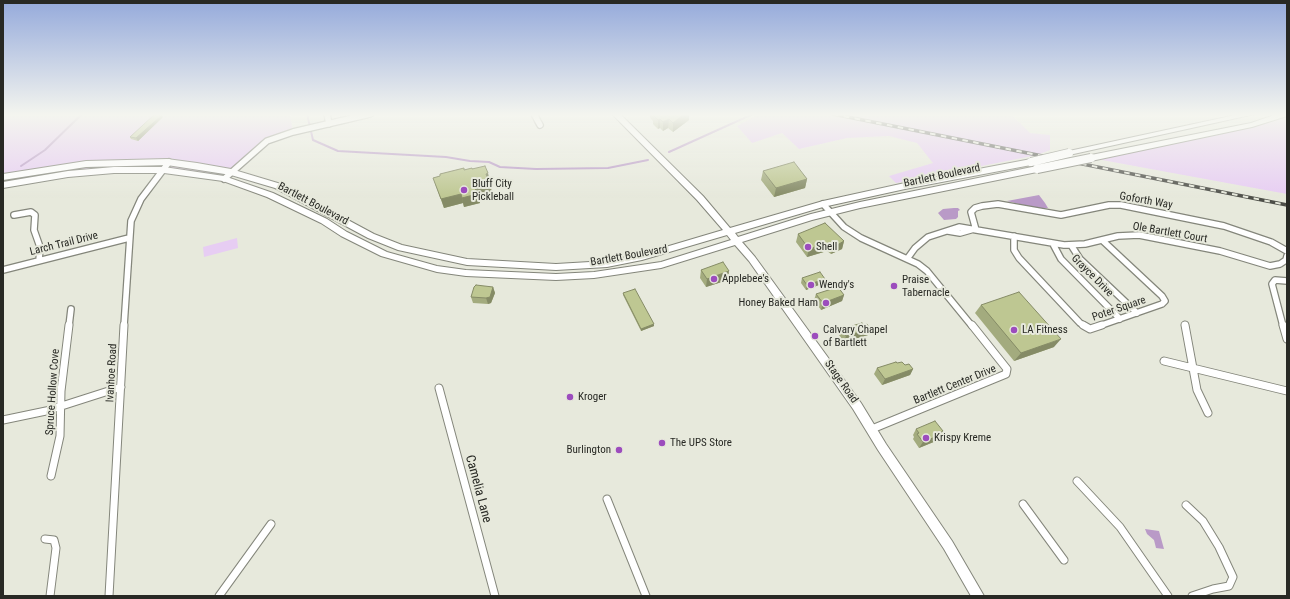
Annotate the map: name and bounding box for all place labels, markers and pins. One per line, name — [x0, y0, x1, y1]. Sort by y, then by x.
place label: Bluff City Pickleball — [472, 177, 514, 203]
marker: Bluff City Pickleball — [459, 185, 469, 195]
place label: Shell — [816, 240, 837, 254]
marker: Shell — [803, 242, 813, 252]
place label: Applebee's — [722, 272, 769, 286]
place label: Praise Tabernacle — [902, 273, 950, 299]
marker: Applebee's — [709, 274, 719, 284]
place label: Wendy's — [819, 278, 854, 292]
marker: Wendy's — [806, 280, 816, 290]
marker: Praise Tabernacle — [889, 281, 899, 291]
place label: Honey Baked Ham — [739, 296, 818, 310]
marker: Honey Baked Ham — [821, 298, 831, 308]
place label: Calvary Chapel of Bartlett — [823, 323, 887, 349]
place label: LA Fitness — [1022, 323, 1068, 337]
marker: LA Fitness — [1009, 325, 1019, 335]
marker: Calvary Chapel of Bartlett — [810, 331, 820, 341]
place label: Kroger — [578, 390, 607, 404]
marker: Kroger — [565, 392, 575, 402]
place label: Krispy Kreme — [934, 431, 991, 445]
marker: Krispy Kreme — [921, 433, 931, 443]
place label: The UPS Store — [670, 436, 732, 450]
marker: The UPS Store — [657, 438, 667, 448]
place label: Burlington — [567, 443, 611, 457]
marker: Burlington — [614, 445, 624, 455]

